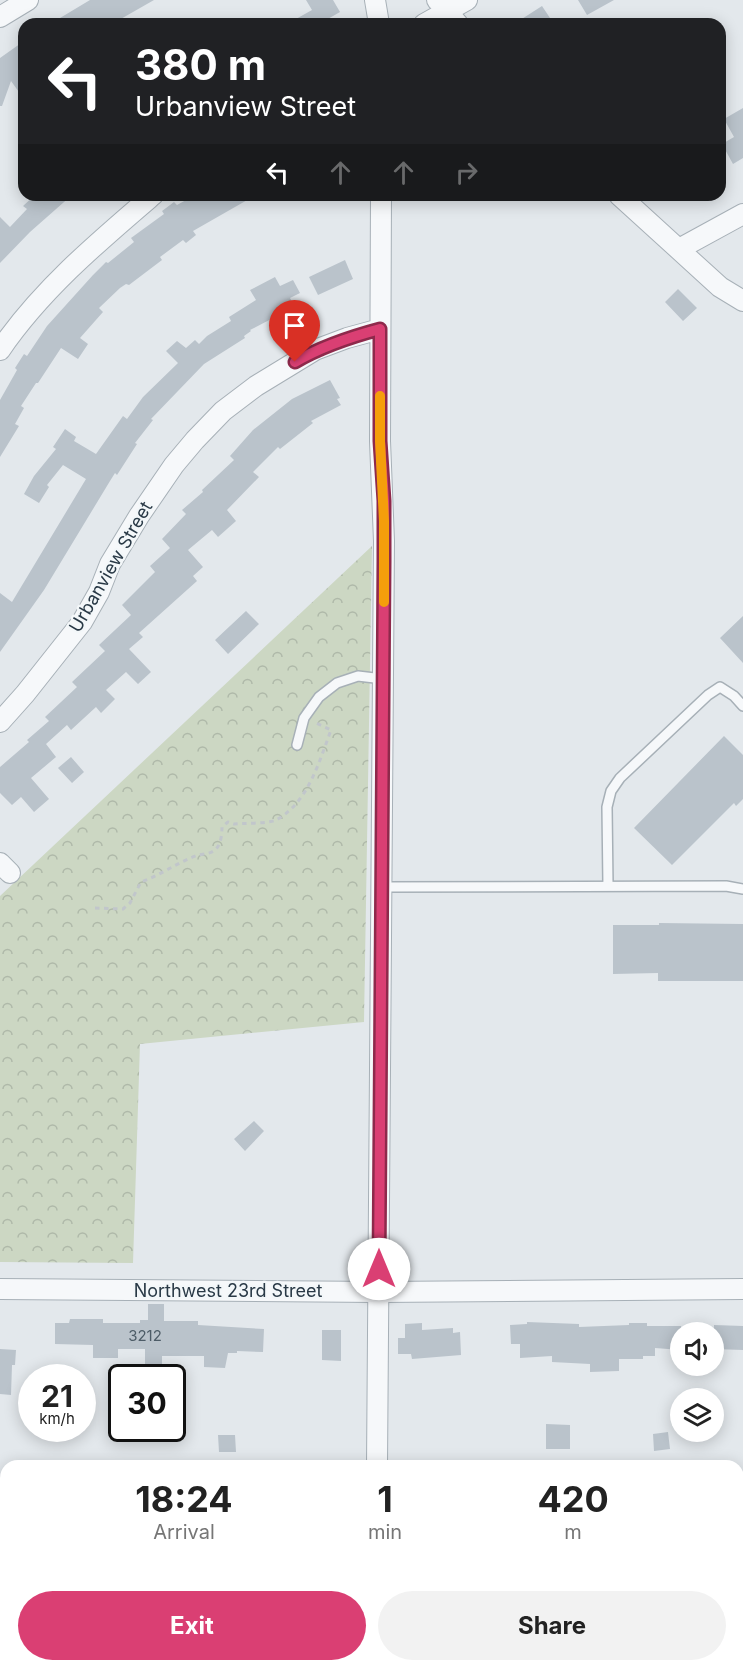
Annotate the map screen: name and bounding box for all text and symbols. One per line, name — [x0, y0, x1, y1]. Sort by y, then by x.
text: 380 m — [135, 39, 266, 90]
icon: left — [36, 42, 114, 120]
text: Urbanview Street — [135, 90, 356, 123]
icon: left — [261, 156, 294, 189]
icon: ahead — [324, 156, 357, 189]
icon: ahead — [387, 156, 420, 189]
icon: right — [450, 156, 483, 189]
pin — [269, 300, 320, 362]
icon: arrive — [278, 309, 311, 342]
street label: Urbanview Street — [65, 498, 157, 636]
position arrow — [347, 1237, 411, 1301]
street label: Northwest 23rd Street — [134, 1280, 322, 1301]
map controls — [670, 1322, 724, 1442]
button: sound — [670, 1322, 724, 1376]
house number: 3212 — [128, 1326, 162, 1345]
speed limit sign: 30 — [108, 1364, 186, 1442]
text: 21 — [41, 1378, 73, 1414]
button: layers — [670, 1388, 724, 1442]
text: km/h — [39, 1409, 75, 1428]
text: 18:24 — [135, 1477, 233, 1521]
text: 1 — [377, 1477, 393, 1521]
text: 420 — [537, 1477, 609, 1521]
text: Arrival — [153, 1520, 215, 1544]
text: min — [368, 1520, 402, 1544]
text: m — [564, 1520, 582, 1544]
button: Exit — [18, 1591, 366, 1660]
button: Share — [378, 1591, 726, 1660]

